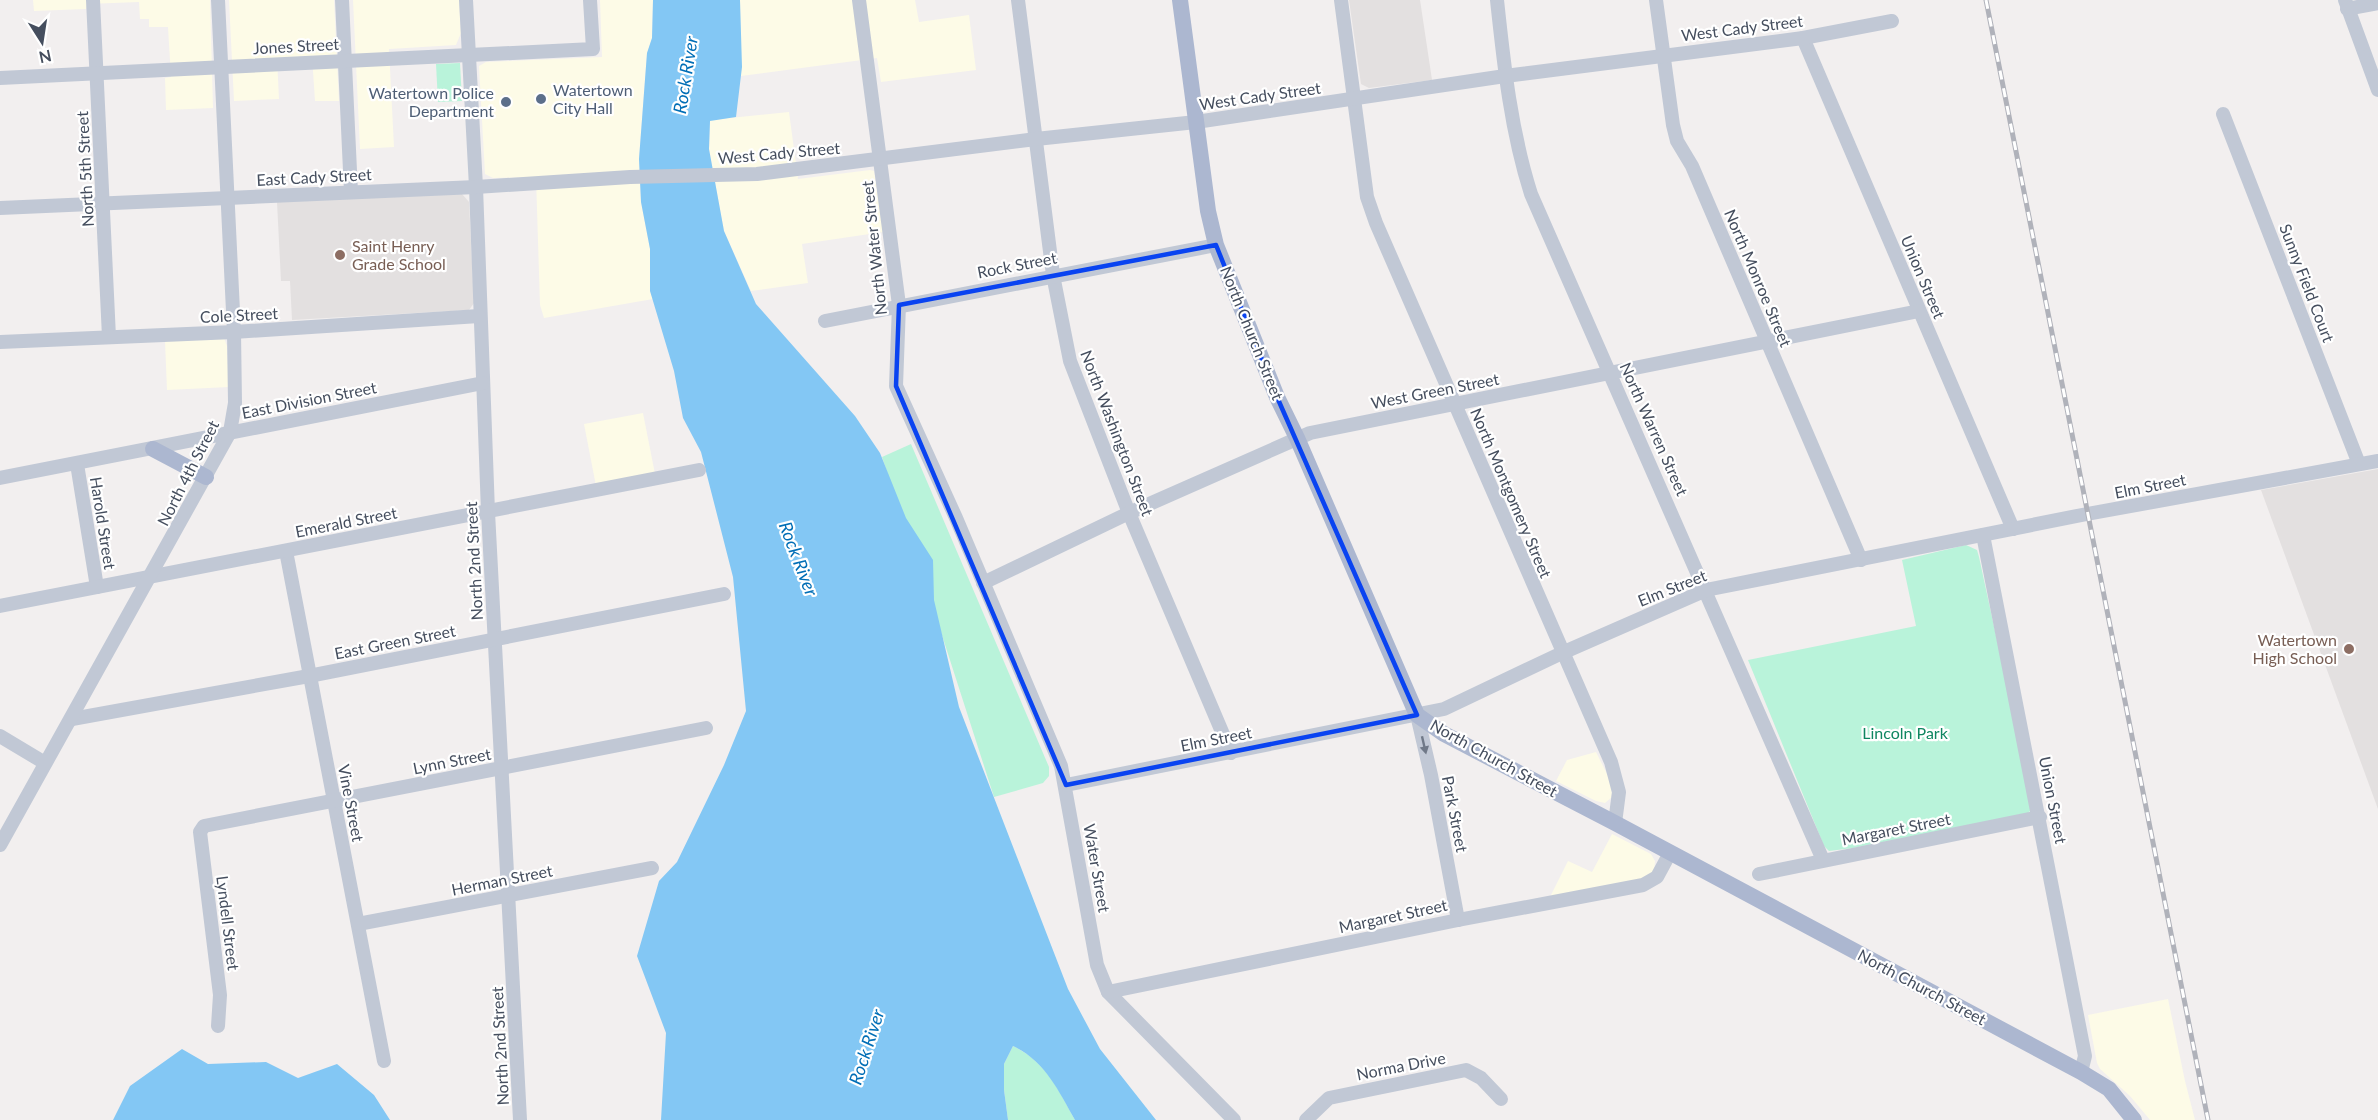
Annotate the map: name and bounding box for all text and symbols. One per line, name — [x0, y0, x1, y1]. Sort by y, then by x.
street label: West Cady Street — [1680, 11, 1804, 44]
north arrow — [12, 12, 72, 72]
street label: Jones Street — [252, 34, 340, 57]
water label: Rock River — [668, 34, 702, 115]
text: N — [37, 47, 53, 68]
street label: West Cady Street — [1198, 78, 1322, 113]
place label: Watertown City Hall — [553, 80, 633, 117]
place label: Watertown Police Department — [368, 83, 494, 120]
marker: Watertown City Hall — [534, 92, 548, 106]
marker: Watertown Police Department — [499, 95, 513, 109]
street label: North 5th Street — [72, 110, 97, 227]
street label: West Cady Street — [717, 138, 841, 167]
street label: East Cady Street — [256, 164, 372, 189]
street label: North Water Street — [857, 180, 890, 316]
street label: North Monroe Street — [1721, 206, 1796, 350]
street label: Sunny Field Court — [2276, 221, 2339, 345]
street label: Union Street — [1897, 232, 1950, 321]
place label: Saint Henry Grade School — [352, 236, 446, 273]
street label: Rock Street — [976, 247, 1059, 282]
marker: Saint Henry Grade School — [333, 248, 347, 262]
street label: North Church Street — [1217, 263, 1288, 403]
street label: Cole Street — [199, 303, 279, 326]
street label: North Washington Street — [1077, 347, 1158, 519]
street label: North Warren Street — [1617, 359, 1693, 499]
street label: West Green Street — [1369, 369, 1501, 412]
street label: East Division Street — [240, 377, 378, 422]
street label: North Montgomery Street — [1467, 405, 1556, 581]
street label: North 4th Street — [153, 417, 222, 529]
street label: Elm Street — [2113, 469, 2187, 502]
street label: Harold Street — [87, 475, 120, 571]
street label: North 2nd Street — [461, 501, 486, 621]
street label: Emerald Street — [293, 502, 399, 541]
water label: Rock River — [775, 518, 823, 600]
street label: Elm Street — [1635, 565, 1709, 610]
street label: East Green Street — [333, 620, 457, 663]
place label: Watertown High School — [2253, 630, 2337, 667]
marker: Watertown High School — [2342, 642, 2356, 656]
street label: North Church Street — [1427, 715, 1561, 801]
street label: Elm Street — [1179, 722, 1253, 755]
park label: Lincoln Park — [1862, 723, 1949, 742]
one-way arrow — [1420, 736, 1430, 754]
street label: Lynn Street — [411, 744, 493, 777]
street label: Union Street — [2036, 755, 2071, 845]
street label: Vine Street — [335, 763, 368, 843]
street label: Park Street — [1439, 774, 1472, 854]
street label: Margaret Street — [1840, 809, 1952, 848]
street label: Water Street — [1080, 822, 1115, 914]
street label: Herman Street — [450, 860, 554, 899]
street label: Lyndell Street — [213, 875, 244, 972]
street label: Margaret Street — [1337, 895, 1449, 936]
street label: North Church Street — [1855, 945, 1990, 1029]
street label: North 2nd Street — [487, 986, 512, 1106]
water label: Rock River — [844, 1005, 889, 1087]
street label: Norma Drive — [1355, 1048, 1447, 1083]

